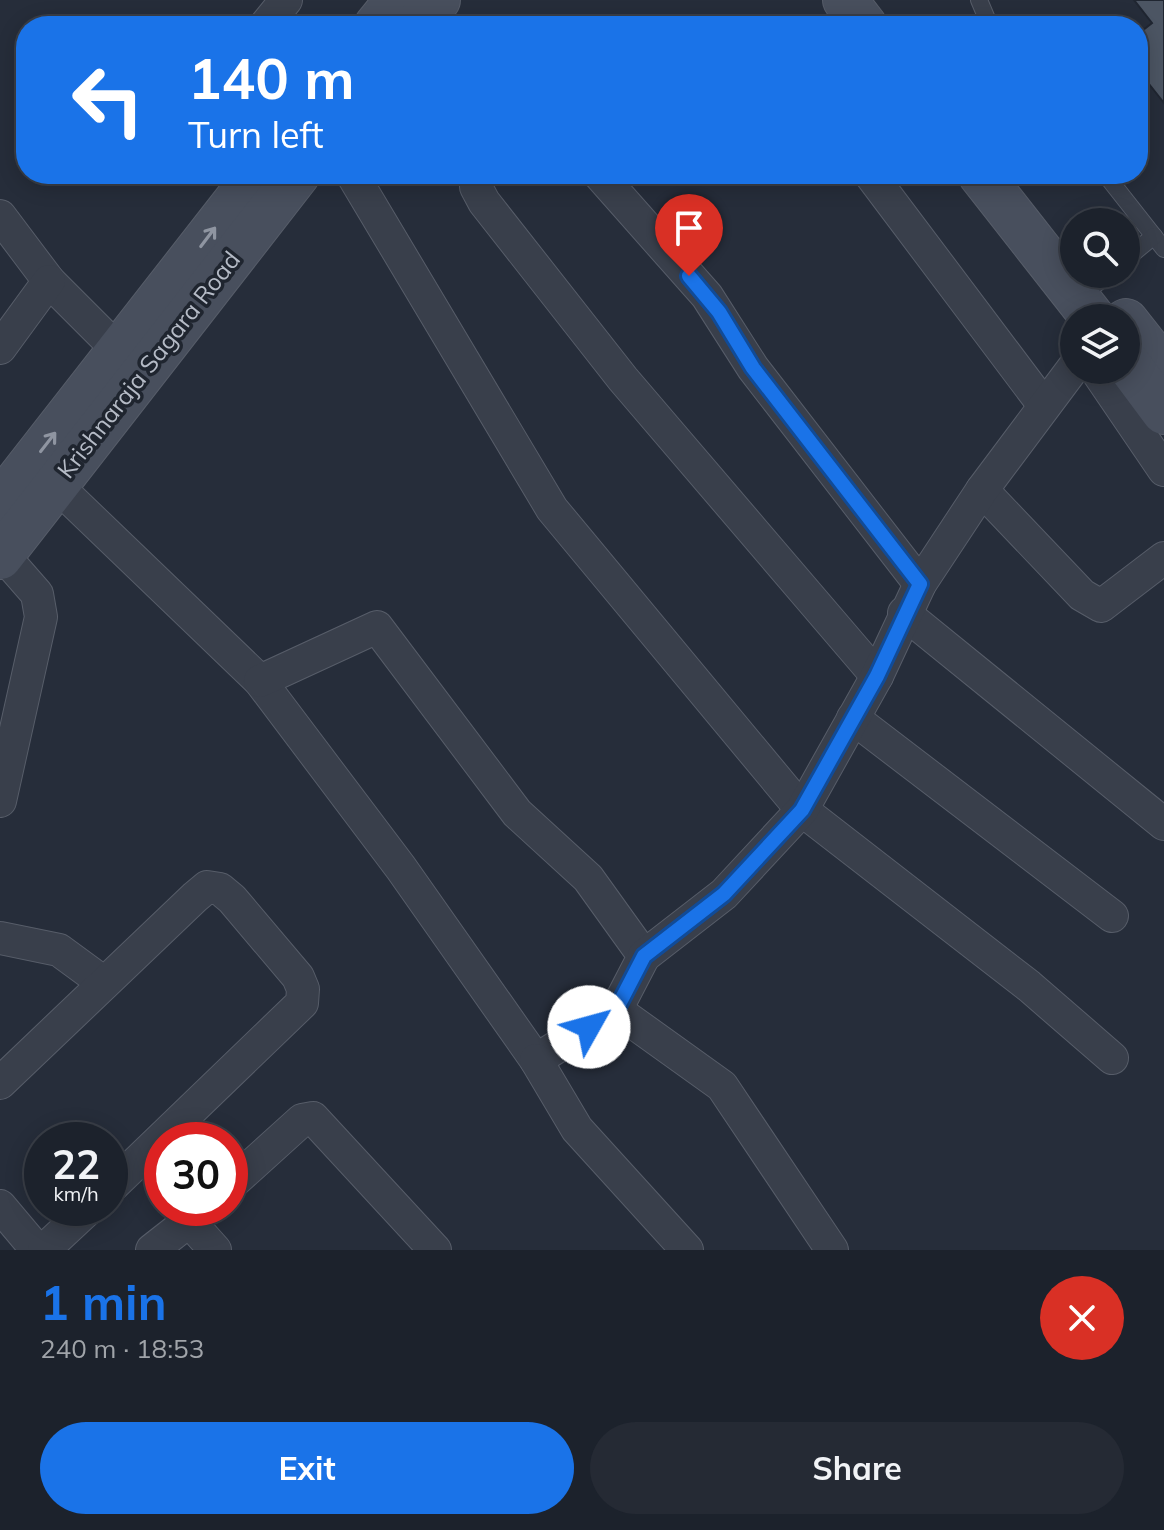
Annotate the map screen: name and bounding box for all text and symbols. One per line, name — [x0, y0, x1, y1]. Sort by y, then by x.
text: 140 m — [188, 43, 355, 113]
icon: left — [56, 48, 160, 152]
text: Turn left — [188, 112, 324, 157]
pin — [655, 194, 723, 276]
icon: arrive — [667, 206, 711, 250]
map controls — [1060, 208, 1140, 384]
button: search — [1060, 208, 1140, 288]
one-way arrow — [199, 227, 216, 248]
street label: Krishnaraja Sagara Road — [50, 245, 246, 484]
button: layers — [1060, 304, 1140, 384]
one-way arrow — [40, 432, 57, 453]
position arrow — [547, 985, 631, 1069]
speed limit sign: 30 — [144, 1122, 248, 1226]
text: 22 — [52, 1139, 100, 1189]
text: km/h — [53, 1181, 99, 1206]
text: 1 min — [40, 1272, 167, 1332]
button: close — [1040, 1276, 1124, 1360]
text: 240 m · 18:53 — [40, 1332, 204, 1365]
button: Exit — [40, 1422, 574, 1514]
button: Share — [590, 1422, 1124, 1514]

